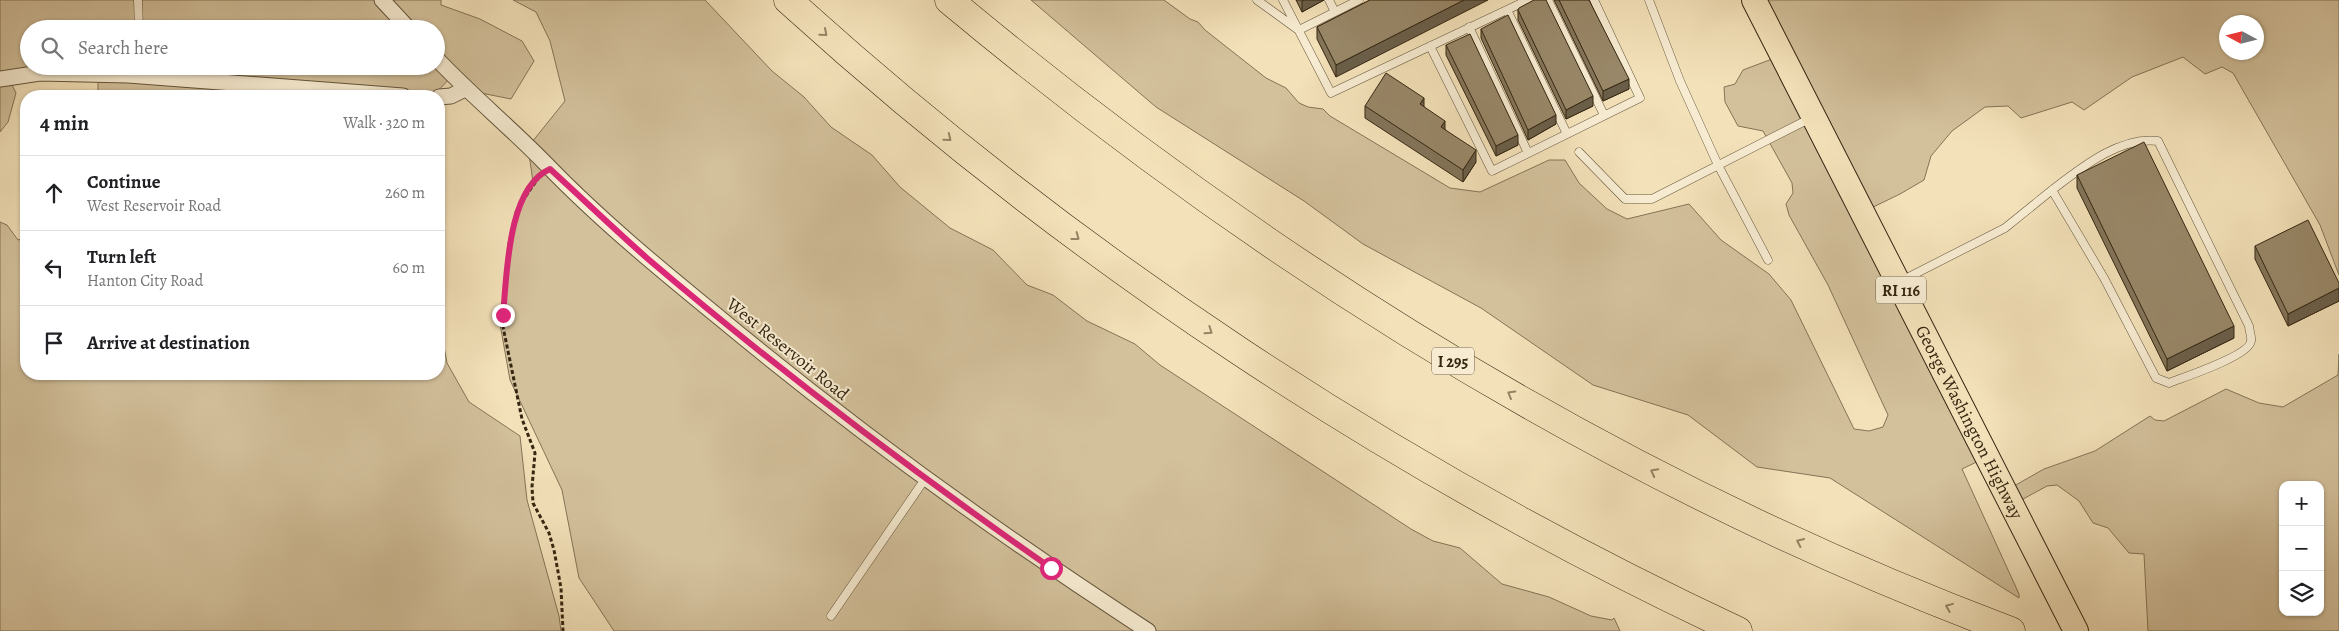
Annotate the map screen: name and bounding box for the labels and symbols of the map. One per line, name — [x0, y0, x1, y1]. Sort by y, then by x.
north arrow — [2219, 15, 2264, 60]
one-way arrow — [818, 27, 827, 35]
one-way arrow — [942, 132, 951, 140]
one-way arrow — [1070, 231, 1080, 240]
road number: RI 116 — [1876, 276, 1926, 304]
street label: West Reservoir Road — [721, 292, 854, 406]
route end — [492, 304, 515, 327]
street label: George Washington Highway — [1910, 321, 2029, 524]
one-way arrow — [1203, 325, 1213, 334]
road number: I 295 — [1432, 348, 1474, 374]
one-way arrow — [1508, 391, 1517, 401]
one-way arrow — [1650, 468, 1659, 478]
one-way arrow — [1796, 538, 1805, 549]
route start — [1040, 557, 1063, 580]
one-way arrow — [1946, 603, 1954, 613]

